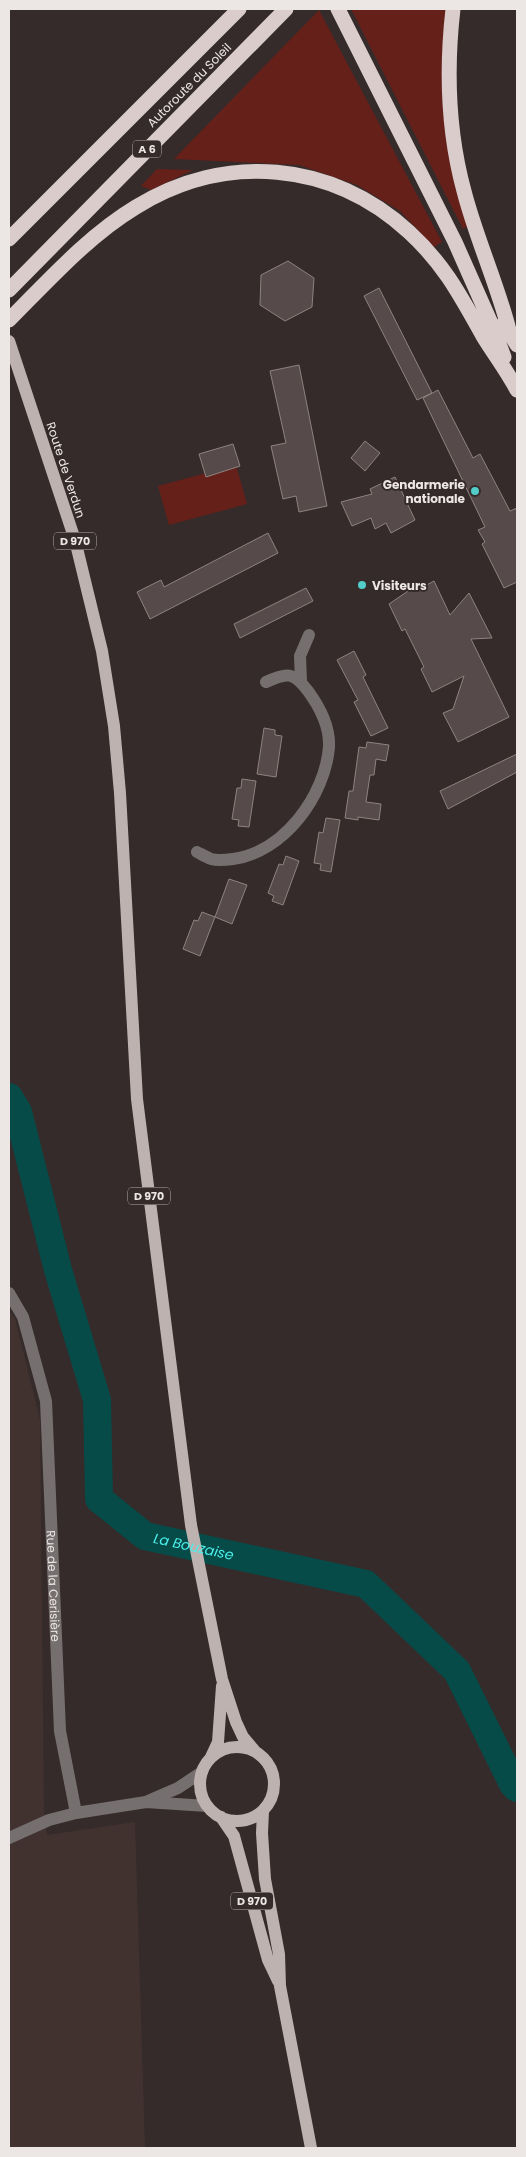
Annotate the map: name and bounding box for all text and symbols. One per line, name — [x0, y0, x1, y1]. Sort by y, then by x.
street label: Autoroute du Soleil — [143, 39, 235, 131]
road number: A 6 — [133, 140, 161, 158]
street label: Route de Verdun — [42, 420, 90, 520]
place label: Gendarmerie nationale — [383, 476, 466, 507]
marker: Gendarmerie nationale — [469, 485, 481, 497]
road number: D 970 — [54, 532, 96, 550]
place label: Visiteurs — [372, 577, 427, 594]
marker: Visiteurs — [356, 579, 368, 591]
road number: D 970 — [128, 1188, 170, 1204]
water label: La Bouzaise — [152, 1528, 236, 1565]
street label: Rue de la Cerisière — [43, 1530, 65, 1642]
road number: D 970 — [231, 1892, 273, 1910]

